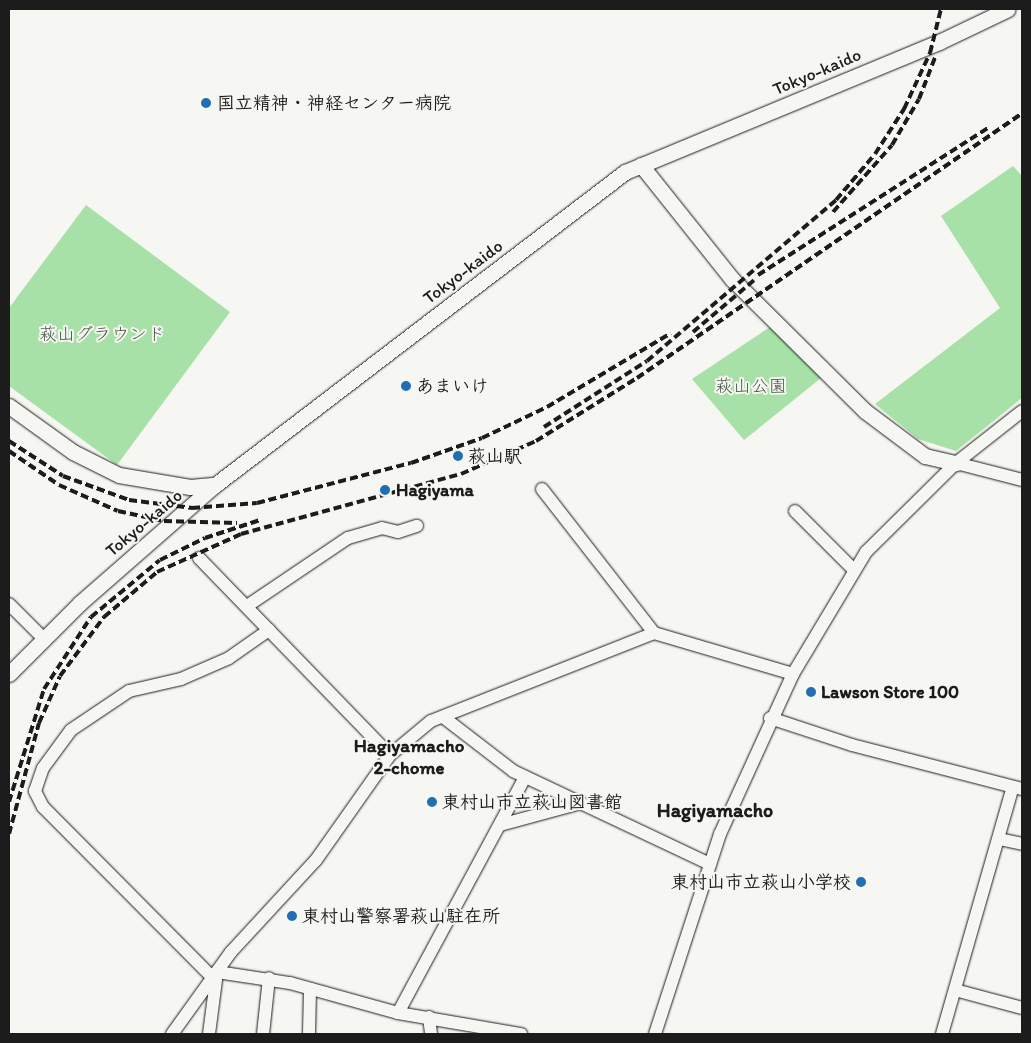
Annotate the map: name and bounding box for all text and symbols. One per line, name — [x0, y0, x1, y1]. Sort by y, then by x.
street label: Tokyo-kaido — [770, 44, 864, 100]
place label: 国立精神・神経センター病院 — [217, 92, 451, 114]
marker: 国立精神・神経センター病院 — [199, 96, 213, 110]
street label: Tokyo-kaido — [419, 235, 507, 309]
park label: 萩山グラウンド — [39, 323, 165, 345]
place label: あまいけ — [416, 375, 488, 397]
park label: 萩山公園 — [715, 375, 787, 397]
marker: あまいけ — [400, 380, 412, 392]
place label: 萩山駅 — [468, 445, 522, 467]
marker: 萩山駅 — [452, 450, 464, 462]
place label: Hagiyama — [396, 479, 474, 501]
marker: Hagiyama — [378, 483, 392, 497]
street label: Tokyo-kaido — [101, 485, 187, 561]
place label: Lawson Store 100 — [821, 681, 959, 703]
marker: Lawson Store 100 — [805, 686, 817, 698]
district label: Hagiyamacho 2-chome — [354, 735, 464, 779]
place label: 東村山市立萩山図書館 — [442, 791, 622, 813]
marker: 東村山市立萩山図書館 — [426, 796, 438, 808]
district label: Hagiyamacho — [657, 798, 773, 822]
place label: 東村山市立萩山小学校 — [671, 871, 851, 893]
marker: 東村山市立萩山小学校 — [855, 876, 867, 888]
place label: 東村山警察署萩山駐在所 — [302, 905, 500, 927]
marker: 東村山警察署萩山駐在所 — [286, 910, 298, 922]

